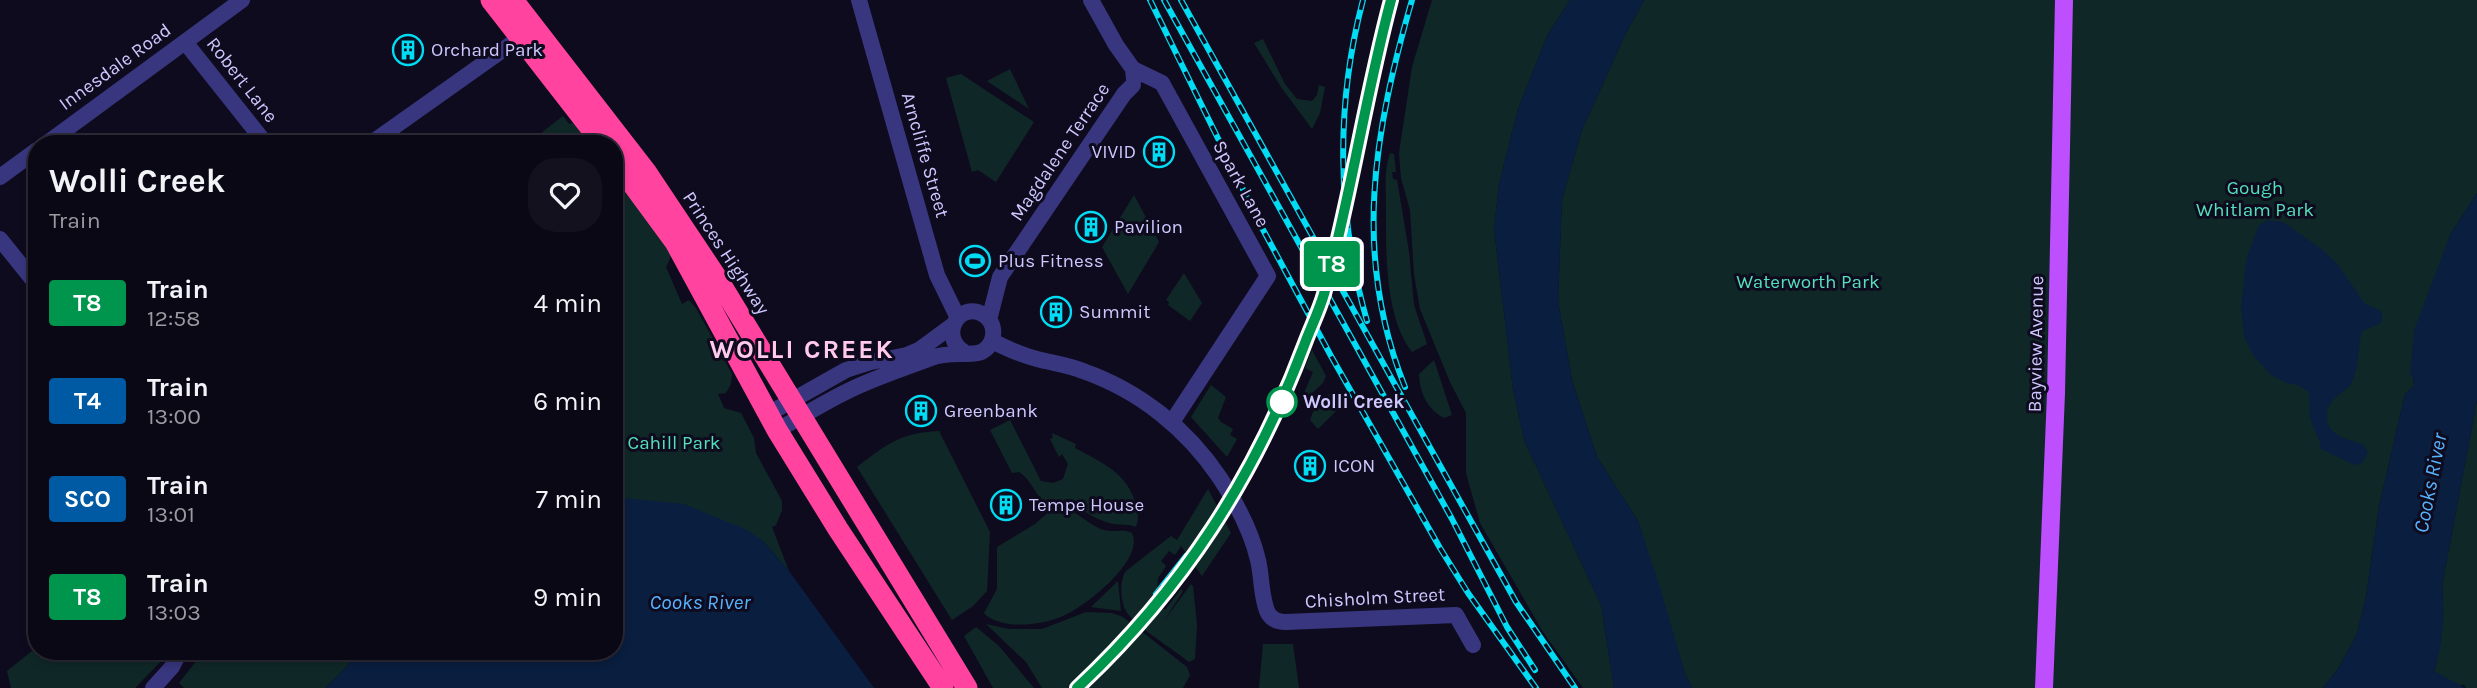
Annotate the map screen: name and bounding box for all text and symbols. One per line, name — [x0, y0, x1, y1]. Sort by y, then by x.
street label: Innesdale Road — [55, 19, 175, 115]
street label: Robert Lane — [202, 33, 282, 127]
building icon: Orchard Park — [391, 33, 425, 67]
place label: Orchard Park — [431, 39, 543, 61]
street label: Magdalene Terrace — [1006, 79, 1114, 225]
street label: Arncliffe Street — [897, 90, 953, 220]
building icon: VIVID — [1142, 135, 1176, 169]
street label: Spark Lane — [1208, 137, 1274, 231]
place label: VIVID — [1091, 141, 1136, 163]
button: heart — [528, 158, 602, 232]
text: Wolli Creek — [49, 162, 225, 200]
park label: Gough Whitlam Park — [2196, 177, 2314, 221]
street label: Princes Highway — [678, 187, 774, 319]
text: Train — [49, 207, 101, 234]
building icon: Pavilion — [1074, 210, 1108, 244]
place label: Pavilion — [1114, 216, 1183, 238]
line badge: T8 — [1300, 241, 1364, 287]
sports icon: Plus Fitness — [958, 244, 992, 278]
place label: Plus Fitness — [998, 250, 1104, 272]
text: T8 — [1318, 250, 1346, 278]
park label: Waterworth Park — [1736, 271, 1880, 293]
text: Train — [147, 274, 209, 305]
street label: Bayview Avenue — [2024, 275, 2048, 413]
text: 4 min — [534, 288, 602, 319]
text: T8 — [73, 289, 102, 317]
building icon: Summit — [1039, 295, 1073, 329]
place label: Summit — [1079, 301, 1150, 323]
text: 12:58 — [147, 305, 200, 332]
district label: WOLLI CREEK — [709, 334, 895, 365]
text: Train — [147, 372, 209, 403]
text: 6 min — [533, 386, 602, 417]
text: T4 — [74, 387, 101, 415]
marker: Wolli Creek — [1267, 387, 1297, 417]
place label: Wolli Creek — [1303, 391, 1404, 413]
building icon: Greenbank — [904, 394, 938, 428]
place label: Greenbank — [944, 400, 1038, 422]
text: 13:00 — [147, 403, 201, 430]
water label: Cooks River — [2409, 430, 2452, 535]
park label: Cahill Park — [628, 432, 721, 454]
building icon: ICON — [1293, 449, 1327, 483]
place label: ICON — [1333, 455, 1375, 477]
text: Train — [147, 470, 209, 501]
text: 7 min — [536, 484, 602, 515]
text: SCO — [64, 485, 111, 513]
building icon: Tempe House — [989, 488, 1023, 522]
place label: Tempe House — [1029, 494, 1144, 516]
text: 13:01 — [147, 501, 195, 528]
text: Train — [147, 568, 209, 599]
text: 9 min — [533, 582, 602, 613]
text: T8 — [73, 583, 102, 611]
street label: Chisholm Street — [1304, 583, 1446, 613]
water label: Cooks River — [650, 590, 751, 614]
text: 13:03 — [147, 599, 201, 626]

